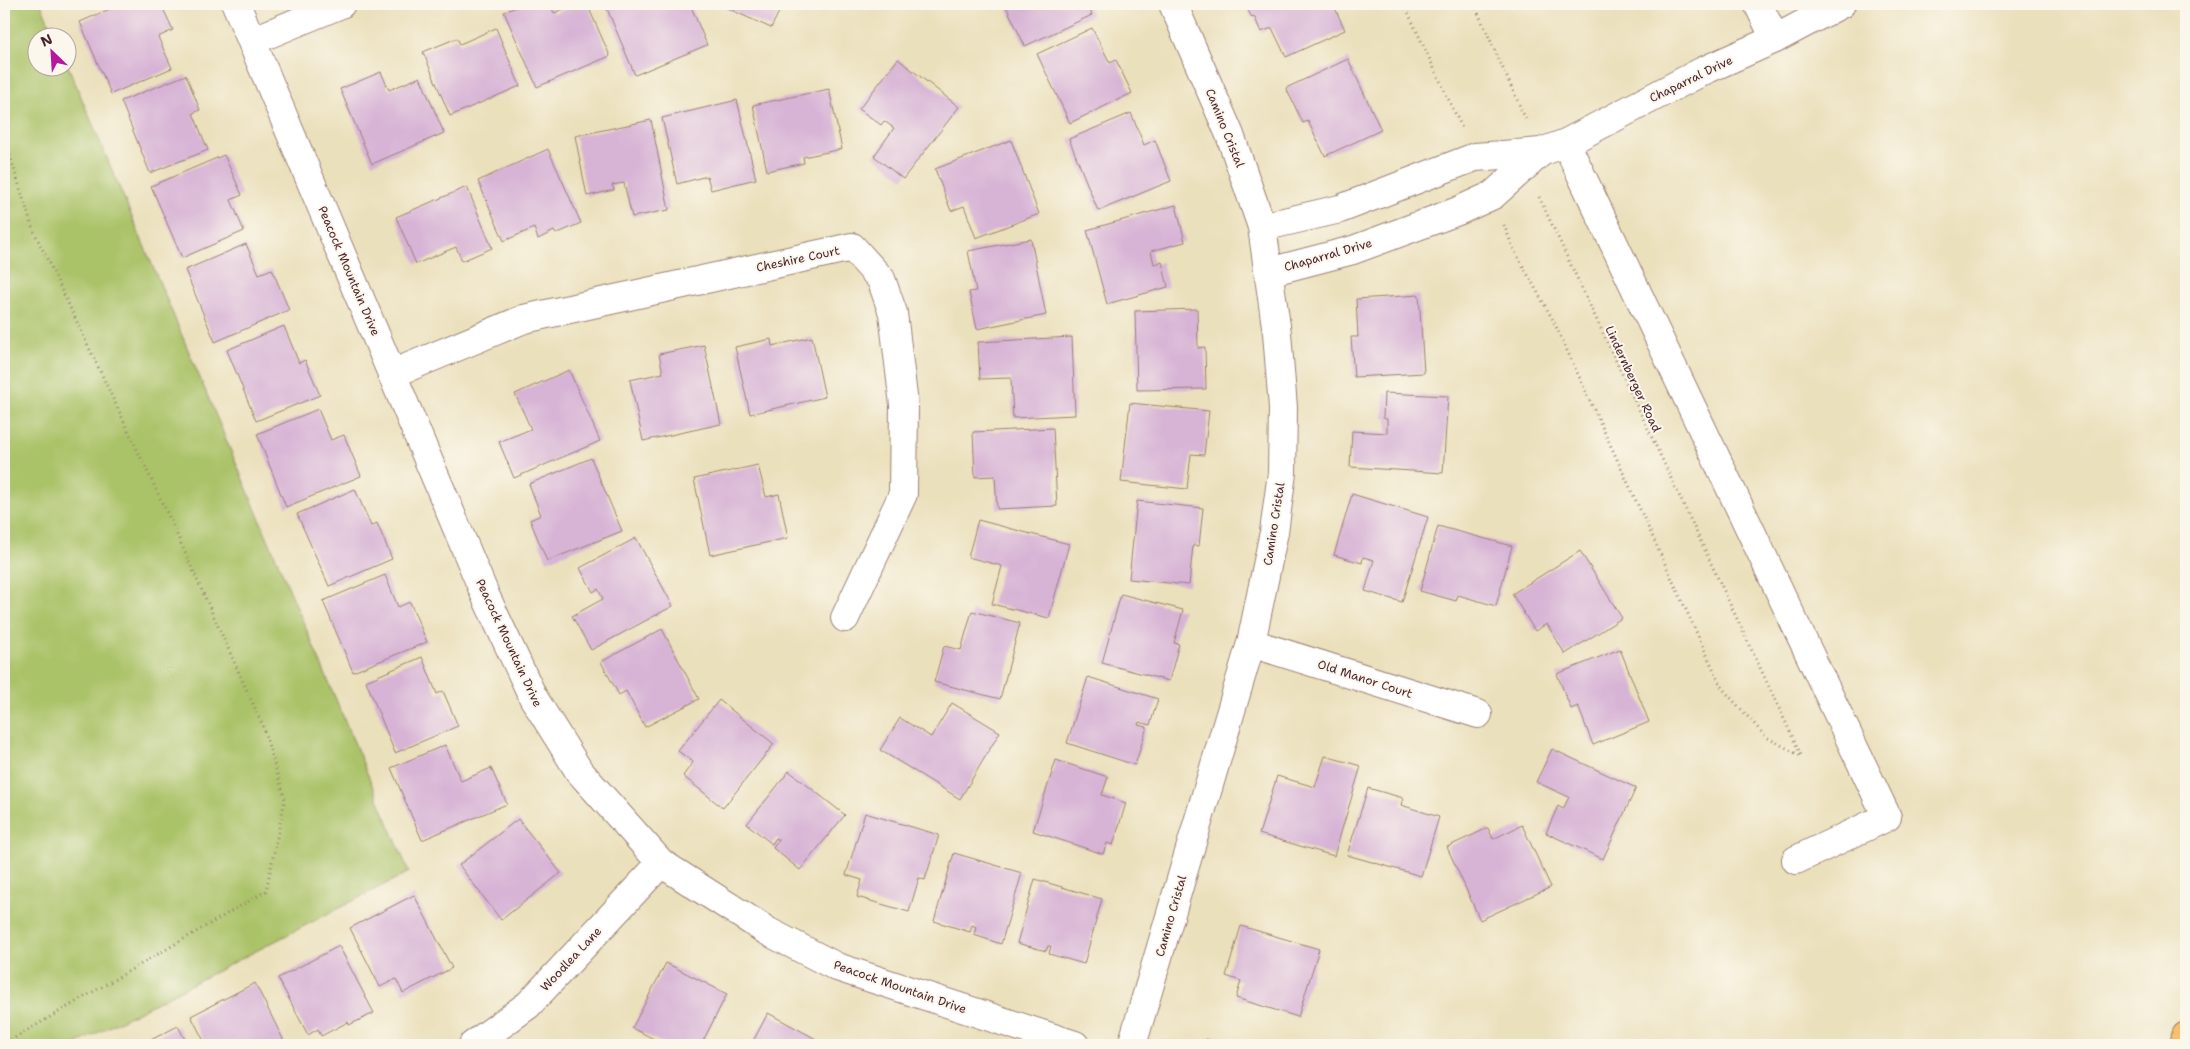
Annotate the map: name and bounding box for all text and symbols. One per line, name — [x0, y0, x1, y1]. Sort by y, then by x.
north arrow — [28, 28, 78, 78]
text: N — [38, 30, 55, 51]
street label: Chaparral Drive — [1647, 52, 1736, 106]
street label: Camino Cristal — [1202, 86, 1248, 170]
street label: Peacock Mountain Drive — [314, 204, 384, 339]
street label: Chaparral Drive — [1282, 235, 1374, 275]
street label: Cheshire Court — [755, 242, 841, 276]
street label: Lindernberger Road — [1601, 323, 1665, 435]
street label: Camino Cristal — [1260, 481, 1289, 567]
street label: Peacock Mountain Drive — [472, 576, 546, 710]
street label: Old Manor Court — [1316, 656, 1414, 702]
street label: Camino Cristal — [1152, 873, 1190, 959]
street label: Woodlea Lane — [537, 923, 605, 995]
street label: Peacock Mountain Drive — [831, 957, 969, 1017]

